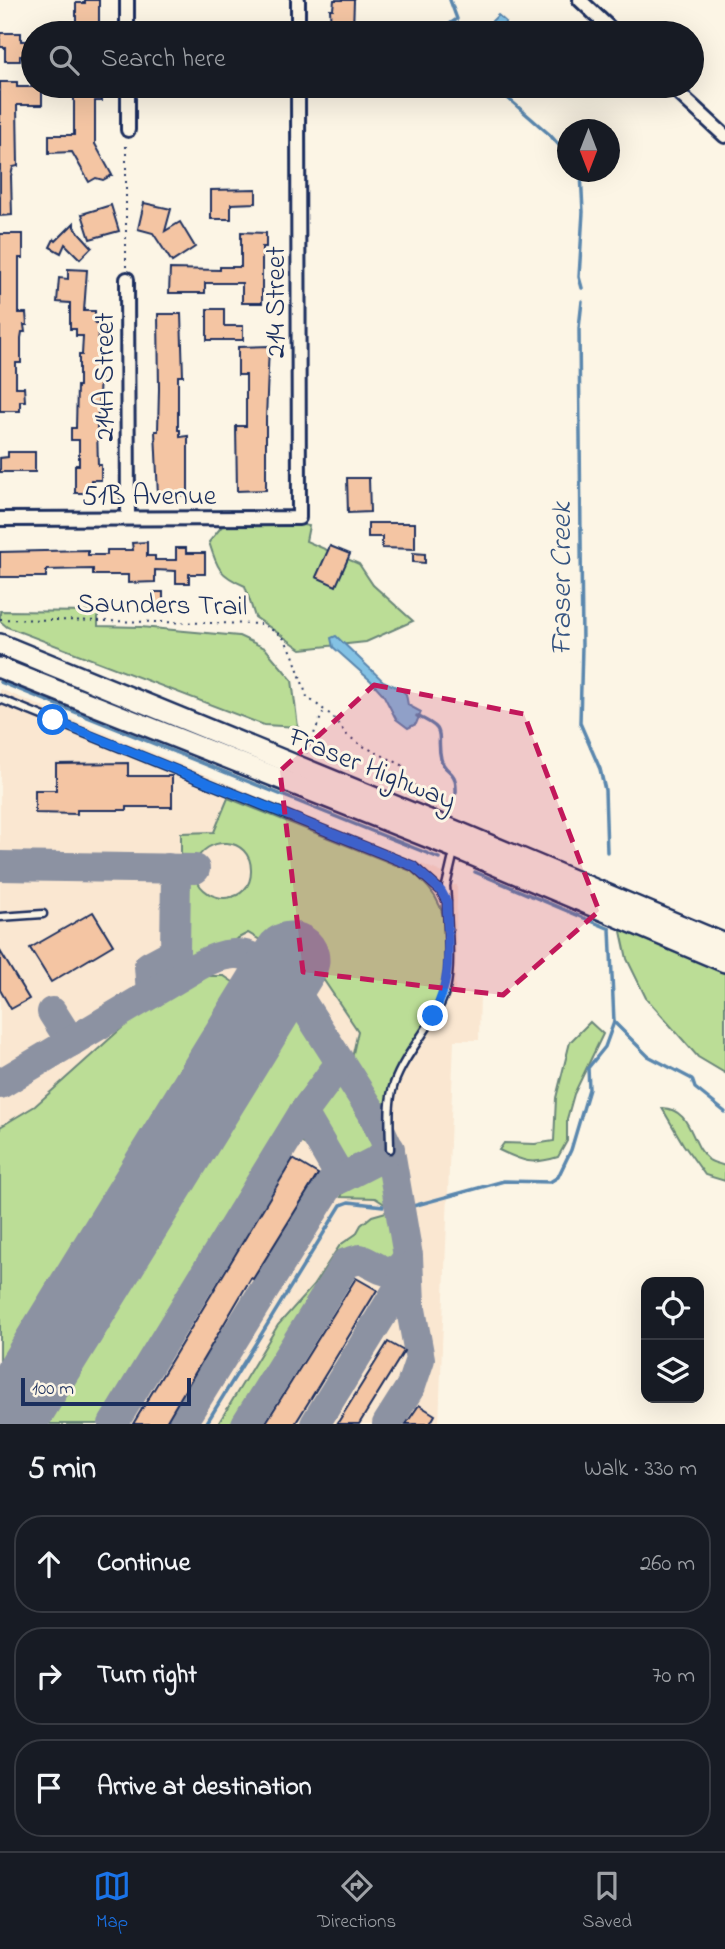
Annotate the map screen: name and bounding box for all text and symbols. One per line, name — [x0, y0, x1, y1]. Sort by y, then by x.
search box — [21, 21, 704, 98]
icon: search — [45, 41, 83, 79]
text: Search here — [101, 41, 226, 79]
north arrow — [557, 119, 620, 182]
street label: 214 Street — [257, 246, 298, 358]
street label: 214A Street — [86, 312, 127, 442]
street label: 51B Avenue — [82, 477, 217, 518]
water label: Fraser Creek — [541, 500, 585, 656]
street label: Saunders Trail — [76, 585, 248, 628]
route start — [37, 704, 68, 735]
street label: Fraser Highway — [281, 718, 462, 822]
route end — [417, 1000, 448, 1031]
map controls — [641, 1277, 704, 1403]
button: locate — [641, 1277, 704, 1340]
button: layers — [641, 1340, 704, 1403]
scale bar — [21, 1375, 191, 1407]
text: 100 m — [32, 1376, 74, 1403]
text: 5 min — [28, 1448, 96, 1492]
text: Walk · 330 m — [584, 1453, 697, 1486]
icon: ahead — [30, 1545, 68, 1583]
text: Continue — [97, 1545, 190, 1583]
text: 260 m — [640, 1548, 695, 1581]
icon: right — [30, 1657, 68, 1695]
text: Turn right — [97, 1657, 197, 1695]
text: 70 m — [652, 1660, 695, 1693]
icon: arrive — [30, 1769, 68, 1807]
text: Arrive at destination — [97, 1769, 312, 1807]
tab: Map — [93, 1867, 131, 1936]
tab: Directions — [317, 1867, 396, 1936]
tab: Saved — [582, 1867, 632, 1936]

